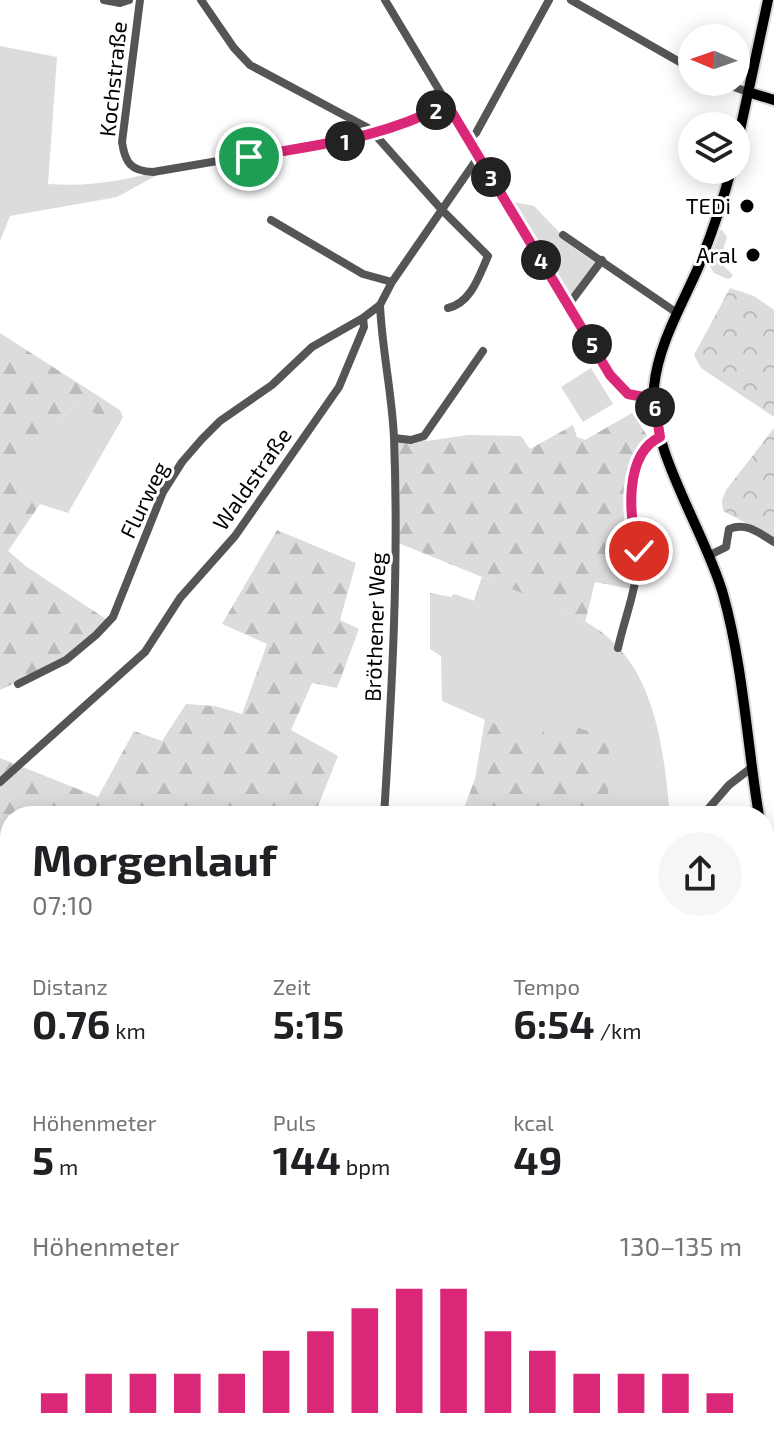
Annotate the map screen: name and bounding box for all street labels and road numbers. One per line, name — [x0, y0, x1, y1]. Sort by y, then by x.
street label: Kochstraße — [93, 20, 131, 138]
street label: Waldstraße — [206, 422, 296, 535]
street label: Flurweg — [113, 457, 173, 542]
street label: Bröthener Weg — [358, 552, 390, 702]

